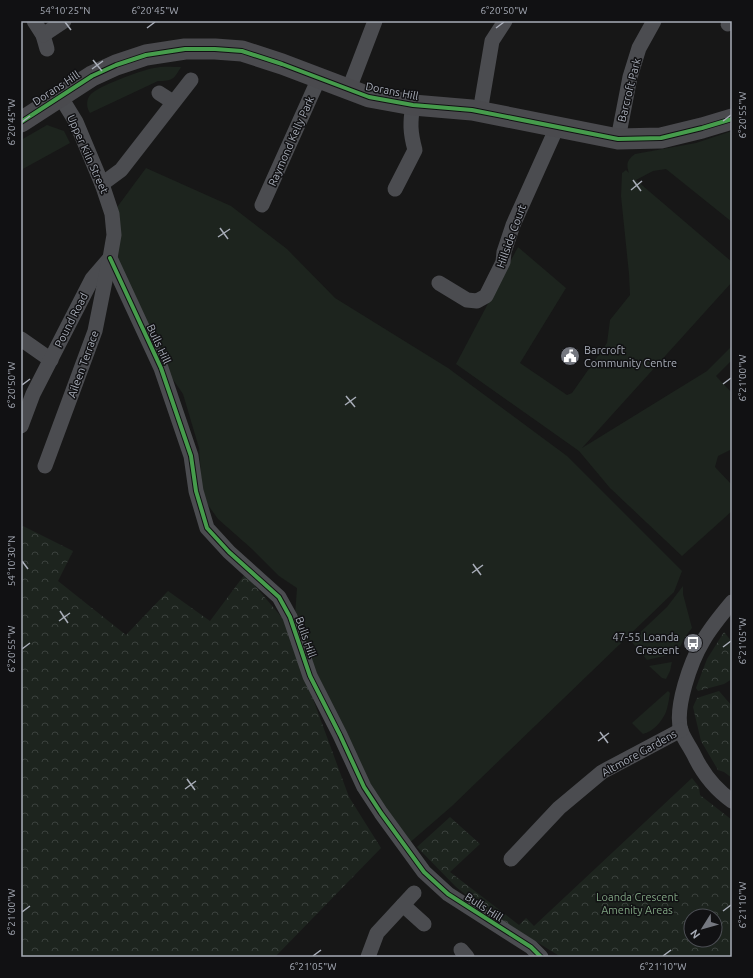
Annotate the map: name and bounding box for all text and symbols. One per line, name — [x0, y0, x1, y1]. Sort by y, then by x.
text: 54°10'25"N — [40, 5, 90, 16]
text: 6°20'45"W — [131, 5, 179, 16]
text: 6°20'50"W — [480, 5, 528, 16]
street label: Barcroft Park — [615, 56, 643, 123]
street label: Dorans Hill — [30, 68, 82, 108]
street label: Dorans Hill — [364, 80, 420, 102]
text: 6°20'55"W — [737, 91, 748, 139]
street label: Raymond Kelly Park — [266, 94, 316, 188]
text: 6°20'45"W — [6, 98, 17, 146]
street label: Upper Kiln Street — [65, 113, 111, 196]
street label: Hillside Court — [494, 202, 528, 269]
street label: Pound Road — [52, 291, 90, 349]
street label: Bulls Hill — [145, 322, 173, 366]
street label: Aileen Terrace — [65, 329, 101, 399]
place label: Barcroft Community Centre — [584, 344, 677, 369]
public building icon: Barcroft Community Centre — [559, 345, 581, 367]
text: 6°21'00"W — [737, 354, 748, 402]
text: 6°20'50"W — [6, 361, 17, 409]
text: 54°10'30"N — [6, 536, 17, 586]
street label: Bulls Hill — [293, 615, 319, 659]
text: 6°21'05"W — [737, 617, 748, 665]
text: 6°20'55"W — [6, 625, 17, 673]
place label: 47-55 Loanda Crescent — [612, 631, 680, 656]
bus stop icon: 47-55 Loanda Crescent — [682, 632, 704, 654]
street label: Altmore Gardens — [599, 727, 679, 779]
text: 6°21'10"W — [737, 881, 748, 929]
text: 6°21'00"W — [6, 888, 17, 936]
street label: Bulls Hill — [463, 890, 505, 924]
park label: Loanda Crescent Amenity Areas — [596, 891, 679, 916]
north arrow — [683, 908, 723, 948]
text: N — [688, 927, 702, 941]
text: 6°21'05"W — [289, 961, 337, 972]
text: 6°21'10"W — [639, 961, 687, 972]

